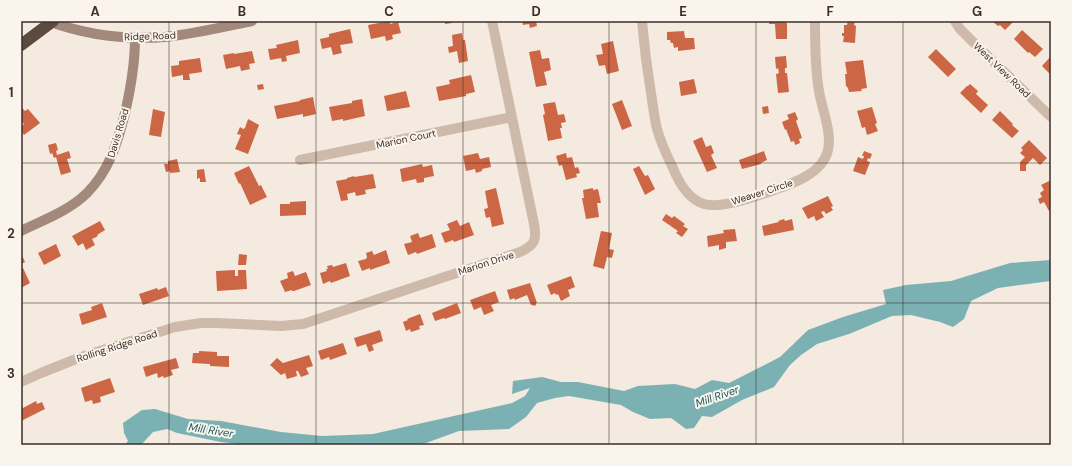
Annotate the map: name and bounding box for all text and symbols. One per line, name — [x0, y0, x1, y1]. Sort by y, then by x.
text: A — [90, 3, 100, 20]
text: B — [238, 3, 246, 20]
text: C — [384, 3, 394, 20]
text: D — [531, 3, 541, 20]
text: E — [679, 3, 687, 20]
text: F — [826, 3, 834, 20]
text: G — [972, 3, 982, 20]
street label: Ridge Road — [124, 29, 176, 43]
street label: West View Road — [971, 39, 1033, 101]
text: 1 — [9, 84, 13, 101]
street label: Davis Road — [104, 107, 132, 159]
street label: Marion Court — [375, 126, 437, 152]
street label: Weaver Circle — [730, 176, 795, 208]
text: 2 — [7, 225, 15, 242]
street label: Marion Drive — [456, 248, 516, 278]
street label: Rolling Ridge Road — [75, 327, 159, 365]
text: 3 — [7, 365, 15, 382]
water label: Mill River — [693, 382, 742, 410]
water label: Mill River — [188, 420, 235, 441]

